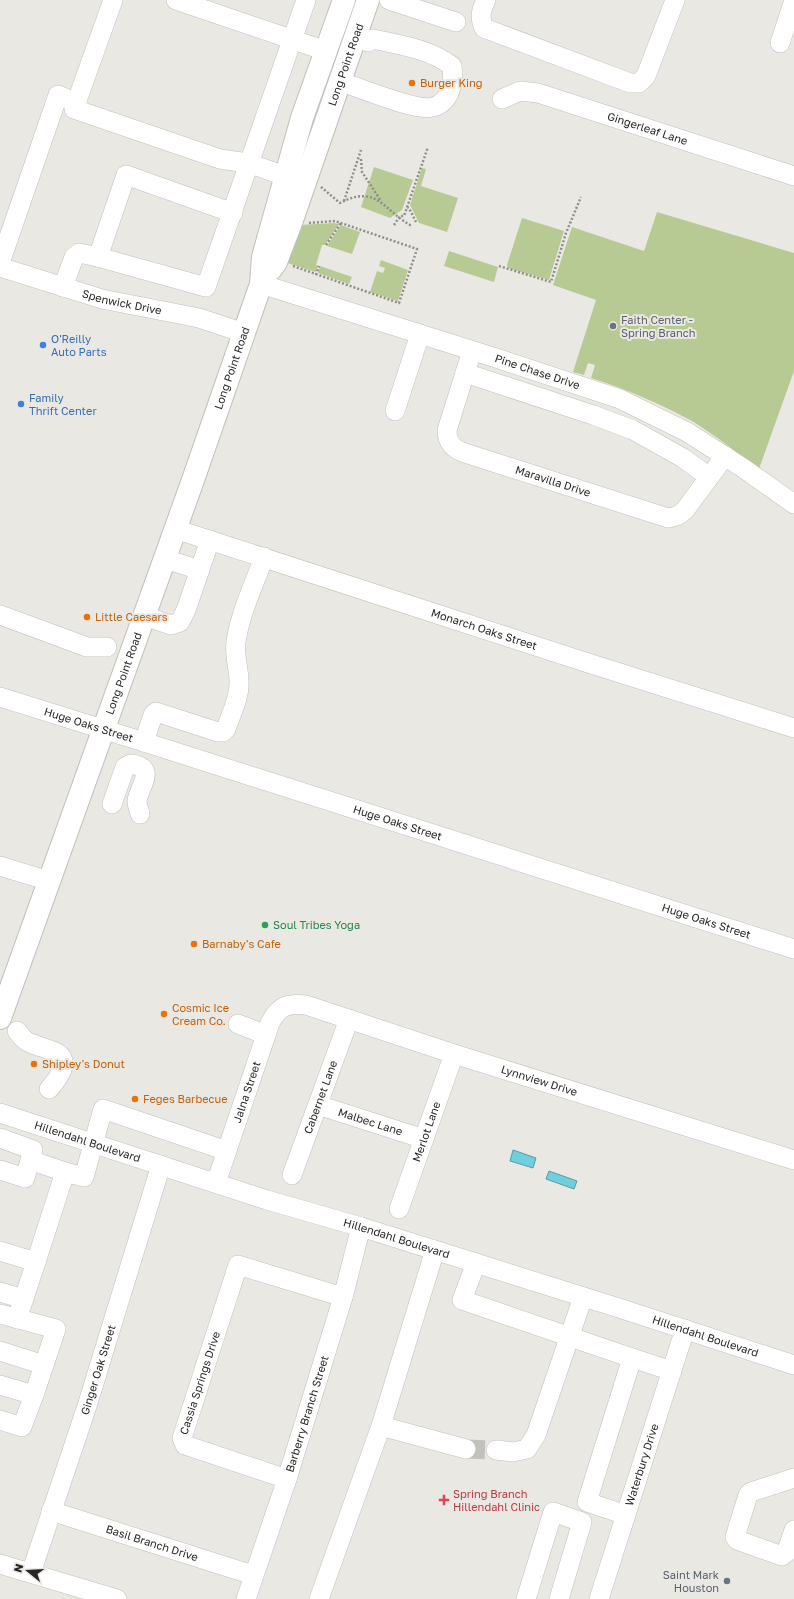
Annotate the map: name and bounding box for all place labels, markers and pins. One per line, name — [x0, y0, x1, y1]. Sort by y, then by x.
place label: Burger King — [420, 76, 482, 89]
marker: Burger King — [407, 78, 417, 88]
place label: Faith Center - Spring Branch — [621, 313, 696, 339]
marker: Faith Center - Spring Branch — [608, 321, 618, 331]
place label: O'Reilly Auto Parts — [51, 332, 107, 358]
marker: O'Reilly Auto Parts — [38, 340, 48, 350]
place label: Family Thrift Center — [29, 391, 97, 417]
marker: Family Thrift Center — [16, 399, 26, 409]
place label: Little Caesars — [95, 610, 168, 623]
marker: Little Caesars — [82, 612, 92, 622]
place label: Soul Tribes Yoga — [273, 918, 360, 931]
marker: Soul Tribes Yoga — [260, 920, 270, 930]
place label: Barnaby's Cafe — [202, 937, 281, 950]
marker: Barnaby's Cafe — [189, 939, 199, 949]
place label: Cosmic Ice Cream Co. — [172, 1001, 229, 1027]
marker: Cosmic Ice Cream Co. — [159, 1009, 169, 1019]
place label: Shipley's Donut — [42, 1057, 125, 1070]
marker: Shipley's Donut — [29, 1059, 39, 1069]
place label: Feges Barbecue — [143, 1092, 228, 1105]
marker: Feges Barbecue — [130, 1094, 140, 1104]
place label: Spring Branch Hillendahl Clinic — [453, 1487, 540, 1513]
marker: Spring Branch Hillendahl Clinic — [438, 1494, 450, 1506]
place label: Saint Mark Houston — [663, 1568, 719, 1594]
marker: Saint Mark Houston — [722, 1576, 732, 1586]

